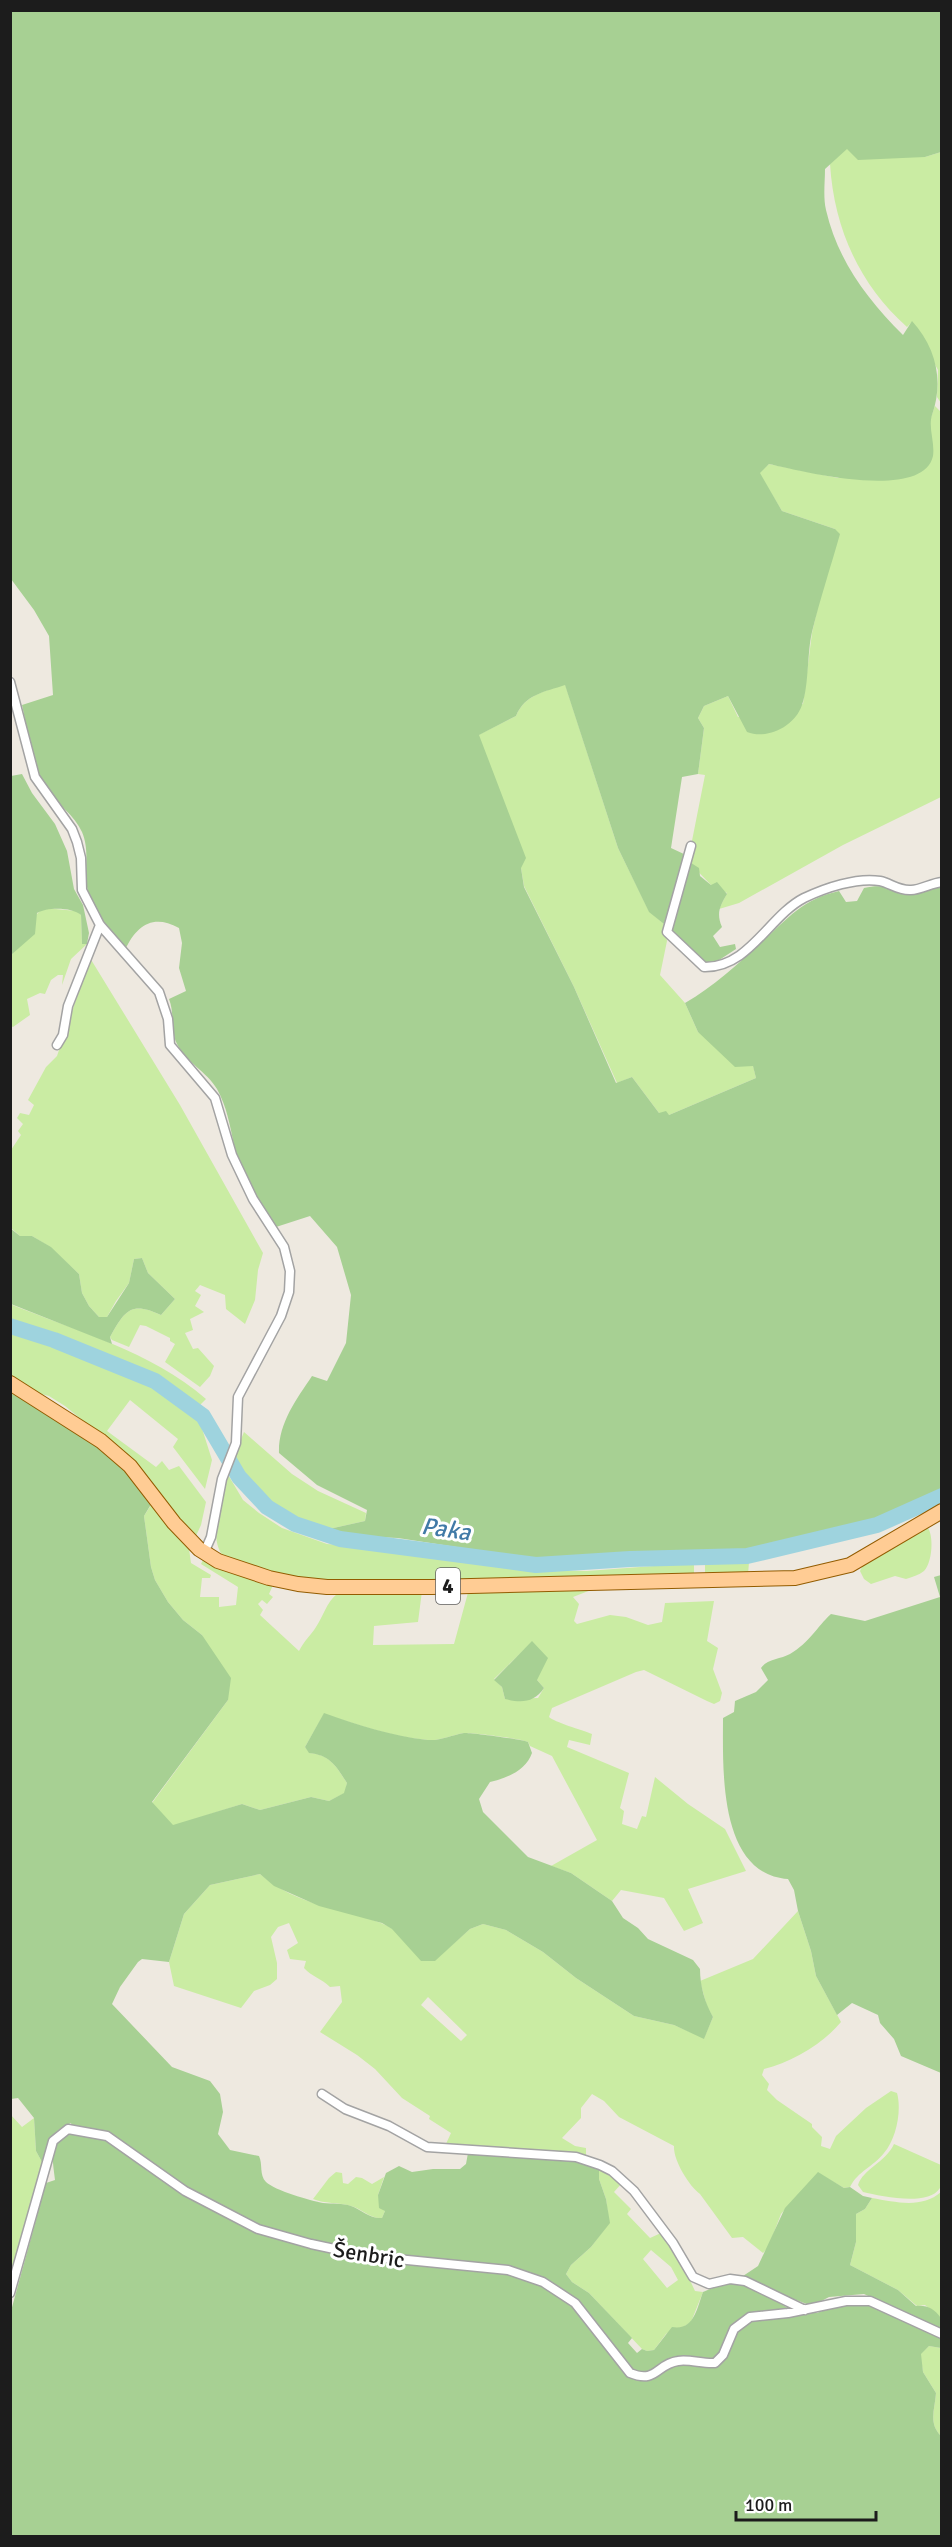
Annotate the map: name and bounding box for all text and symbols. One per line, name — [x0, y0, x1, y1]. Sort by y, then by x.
water label: Paka — [419, 1511, 473, 1547]
road number: 4 — [436, 1568, 460, 1604]
street label: Šenbric — [331, 2236, 406, 2273]
scale bar — [736, 2484, 876, 2522]
text: 100 m — [745, 2494, 792, 2516]

